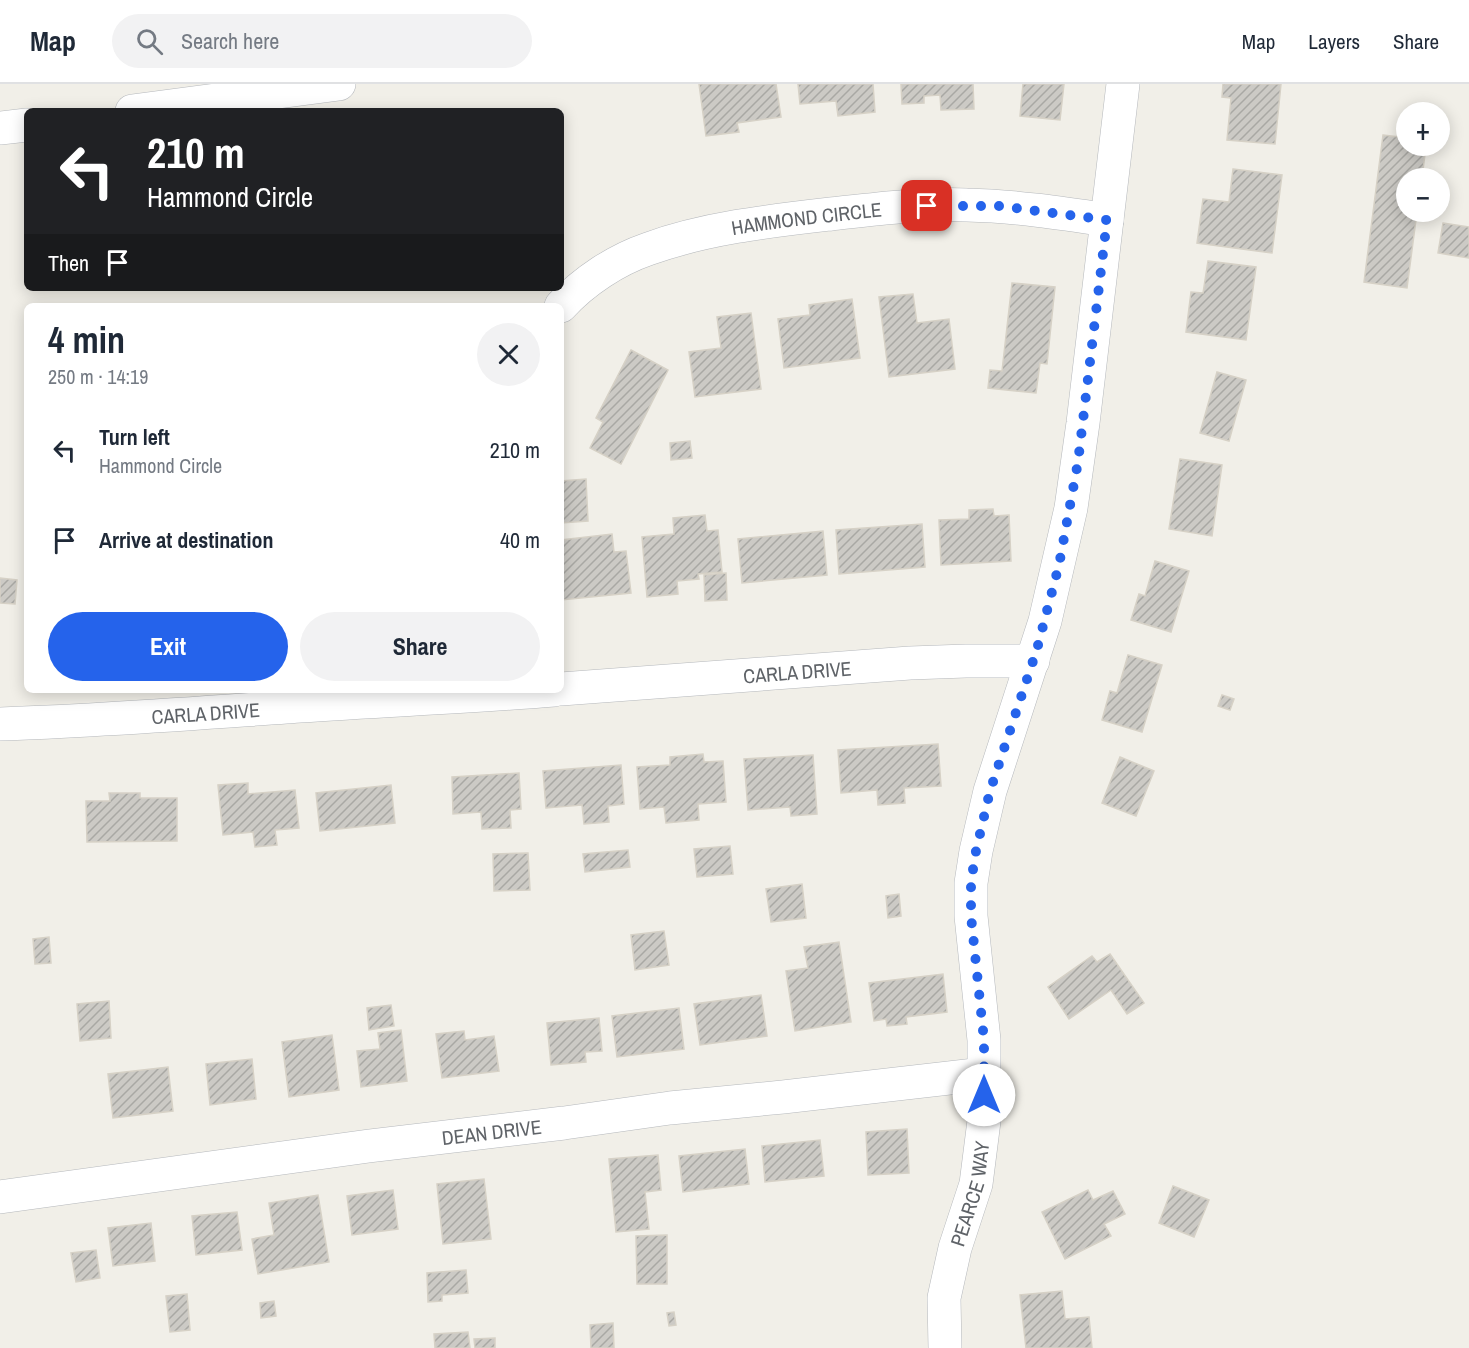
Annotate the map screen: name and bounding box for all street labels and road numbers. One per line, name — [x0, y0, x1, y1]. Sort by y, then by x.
street label: HAMMOND CIRCLE — [729, 195, 883, 241]
street label: CARLA DRIVE — [742, 654, 852, 689]
street label: CARLA DRIVE — [151, 695, 261, 730]
street label: DEAN DRIVE — [440, 1112, 543, 1151]
street label: PEARCE WAY — [943, 1139, 995, 1249]

